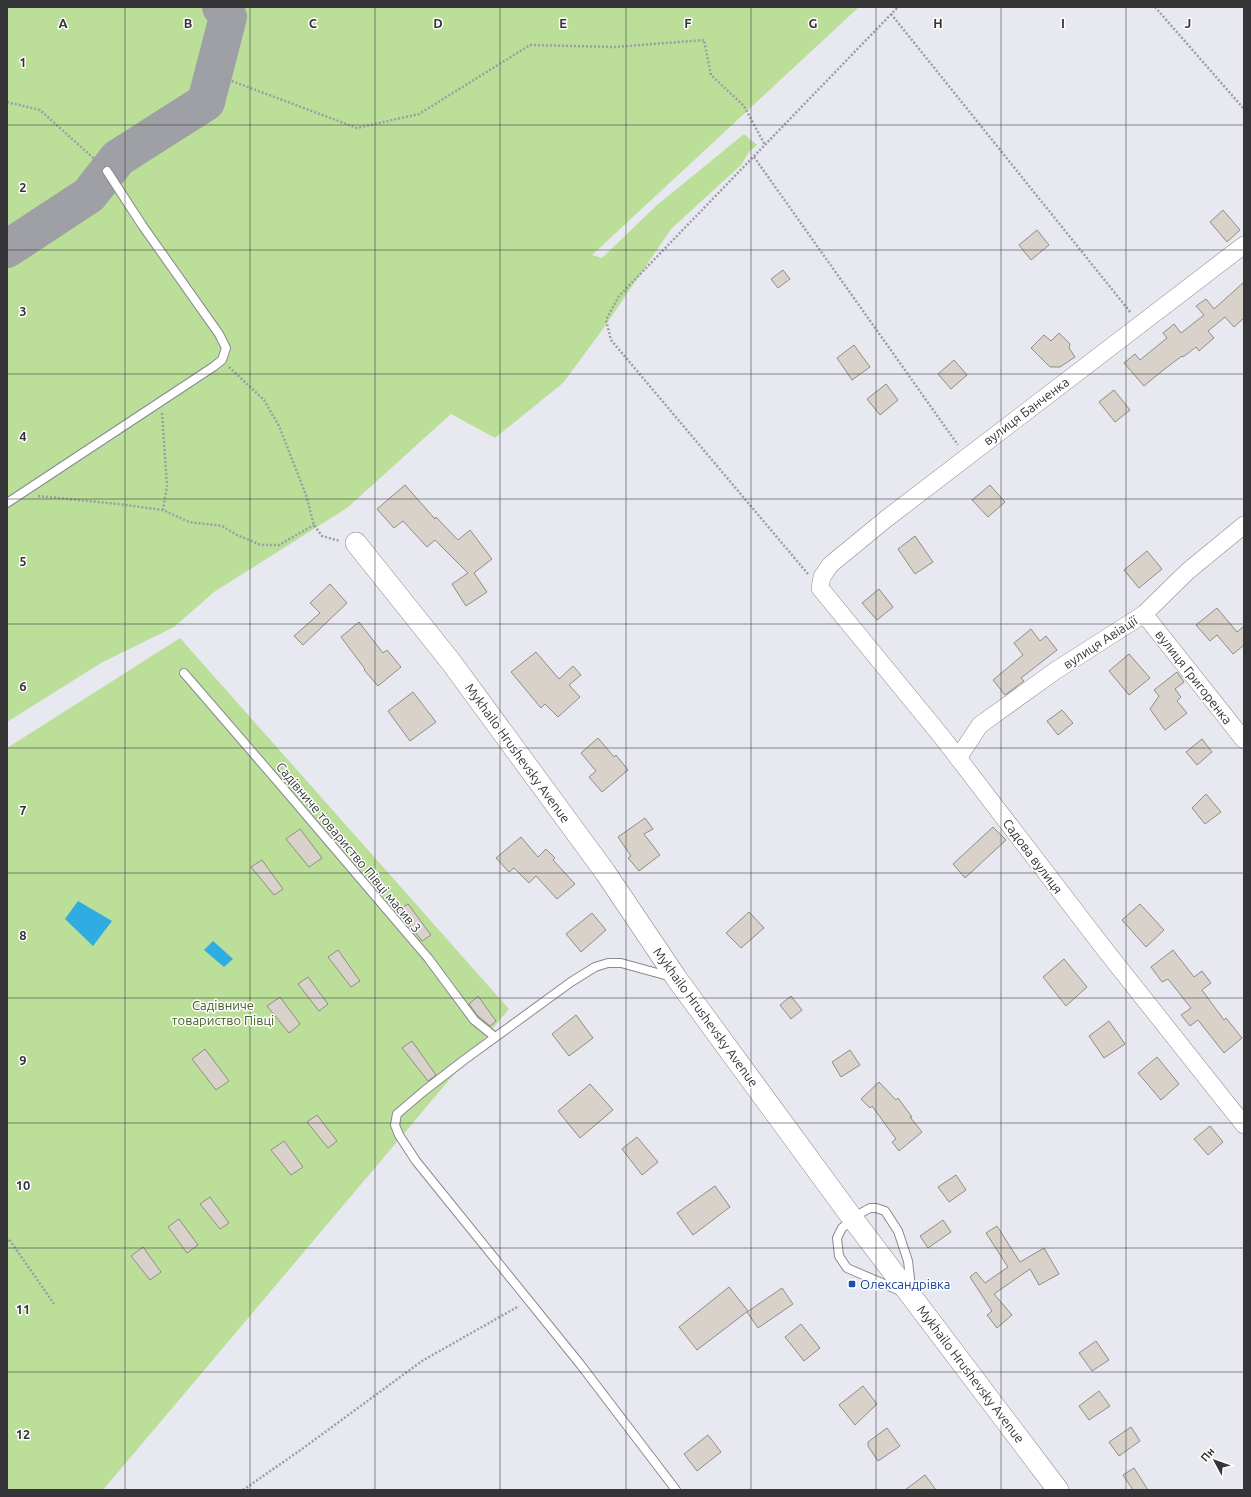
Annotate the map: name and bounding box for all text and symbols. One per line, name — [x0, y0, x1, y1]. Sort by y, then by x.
text: A — [58, 16, 68, 30]
text: B — [184, 16, 193, 30]
text: C — [309, 16, 318, 30]
text: D — [433, 16, 443, 30]
text: E — [559, 16, 567, 30]
text: F — [684, 16, 692, 30]
text: G — [809, 16, 818, 30]
text: H — [933, 16, 943, 30]
text: I — [1061, 16, 1065, 30]
text: J — [1185, 16, 1191, 30]
text: 1 — [19, 55, 27, 69]
text: 2 — [19, 180, 27, 194]
text: 3 — [19, 304, 27, 318]
street label: вулиця Банченка — [981, 374, 1071, 448]
text: 4 — [19, 429, 27, 443]
text: 5 — [19, 554, 27, 568]
street label: вулиця Авіації — [1060, 612, 1140, 671]
street label: вулиця Григоренка — [1153, 627, 1235, 727]
text: 6 — [19, 679, 27, 693]
street label: Mykhailo Hrushevsky Avenue — [463, 681, 573, 825]
street label: Садівниче товариство Півці масив 3 — [274, 759, 424, 935]
text: 7 — [19, 803, 27, 817]
street label: Садова вулиця — [1000, 816, 1066, 896]
text: 8 — [19, 928, 27, 942]
street label: Mykhailo Hrushevsky Avenue — [651, 945, 761, 1089]
park label: Садівниче товариство Півці — [172, 998, 274, 1027]
text: 9 — [19, 1053, 27, 1067]
text: 10 — [16, 1178, 30, 1192]
place label: Олександрівка — [860, 1277, 950, 1291]
marker: Олександрівка — [847, 1279, 857, 1289]
text: 11 — [16, 1302, 30, 1316]
street label: Mykhailo Hrushevsky Avenue — [915, 1302, 1027, 1446]
text: 12 — [16, 1427, 30, 1441]
north arrow — [1195, 1441, 1235, 1481]
text: Пн — [1198, 1445, 1217, 1464]

